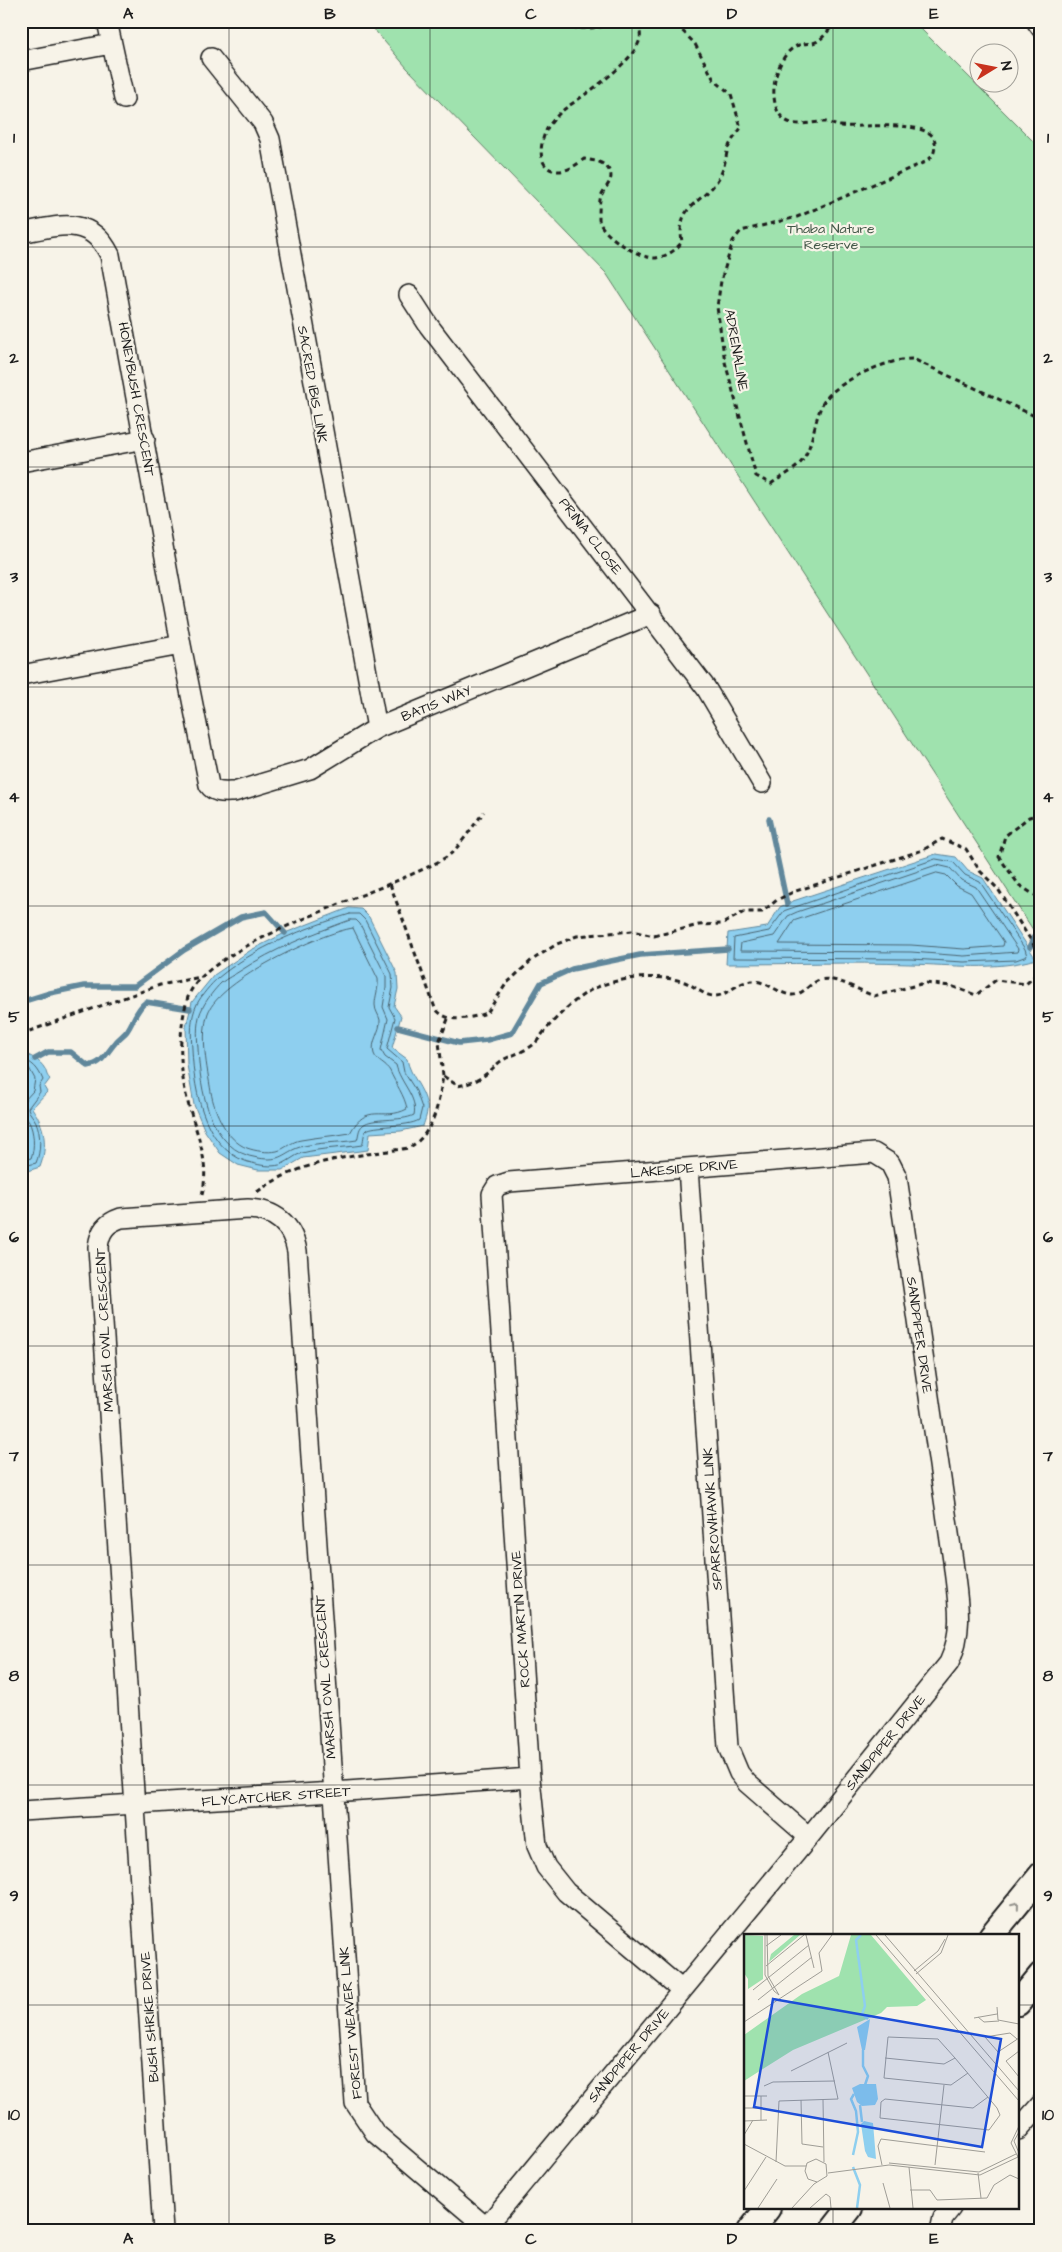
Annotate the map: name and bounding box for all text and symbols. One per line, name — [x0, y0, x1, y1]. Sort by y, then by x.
text: A — [123, 3, 134, 25]
text: B — [324, 3, 336, 25]
text: C — [525, 3, 537, 25]
text: D — [727, 3, 738, 25]
text: E — [929, 3, 939, 25]
north arrow — [970, 42, 1020, 92]
text: N — [995, 60, 1016, 72]
text: 1 — [13, 127, 16, 149]
text: 1 — [1047, 127, 1050, 149]
park label: Thaba Nature Reserve — [787, 219, 875, 255]
street label: ADRENALINE — [719, 308, 753, 393]
street label: HONEYBUSH CRESCENT — [113, 321, 159, 478]
street label: SACRED IBIS LINK — [292, 324, 332, 445]
text: 2 — [8, 347, 19, 369]
text: 2 — [1042, 347, 1053, 369]
street label: PRINIA CLOSE — [554, 494, 627, 580]
text: 3 — [9, 566, 19, 588]
text: 3 — [1043, 566, 1053, 588]
street label: BATIS WAY — [398, 681, 475, 727]
text: 4 — [9, 786, 20, 808]
text: 4 — [1043, 786, 1054, 808]
text: 5 — [8, 1006, 20, 1028]
text: 5 — [1042, 1006, 1054, 1028]
street label: LAKESIDE DRIVE — [630, 1154, 739, 1184]
text: 6 — [9, 1226, 19, 1248]
text: 6 — [1043, 1226, 1053, 1248]
street label: MARSH OWL CRESCENT — [91, 1247, 119, 1413]
street label: SANDPIPER DRIVE — [901, 1275, 937, 1396]
text: 7 — [8, 1445, 19, 1467]
text: 7 — [1042, 1445, 1053, 1467]
street label: SPARROWHAWK LINK — [698, 1446, 728, 1591]
street label: ROCK MARTIN DRIVE — [506, 1549, 536, 1688]
street label: MARSH OWL CRESCENT — [310, 1594, 342, 1760]
text: 8 — [9, 1665, 20, 1687]
text: 8 — [1043, 1665, 1054, 1687]
street label: SANDPIPER DRIVE — [841, 1690, 931, 1795]
street label: FLYCATCHER STREET — [201, 1782, 352, 1812]
text: 9 — [9, 1885, 19, 1907]
text: 9 — [1043, 1885, 1053, 1907]
one-way arrow — [1010, 1902, 1019, 1911]
inset map — [744, 1934, 1020, 2210]
street label: FOREST WEAVER LINK — [334, 1945, 368, 2100]
street label: BUSH SHRIKE DRIVE — [135, 1950, 165, 2083]
street label: SANDPIPER DRIVE — [583, 2004, 675, 2107]
text: 10 — [8, 2104, 20, 2126]
text: 10 — [1042, 2104, 1054, 2126]
text: A — [123, 2228, 134, 2250]
text: B — [324, 2228, 336, 2250]
text: C — [525, 2228, 537, 2250]
text: D — [727, 2228, 738, 2250]
text: E — [929, 2228, 939, 2250]

